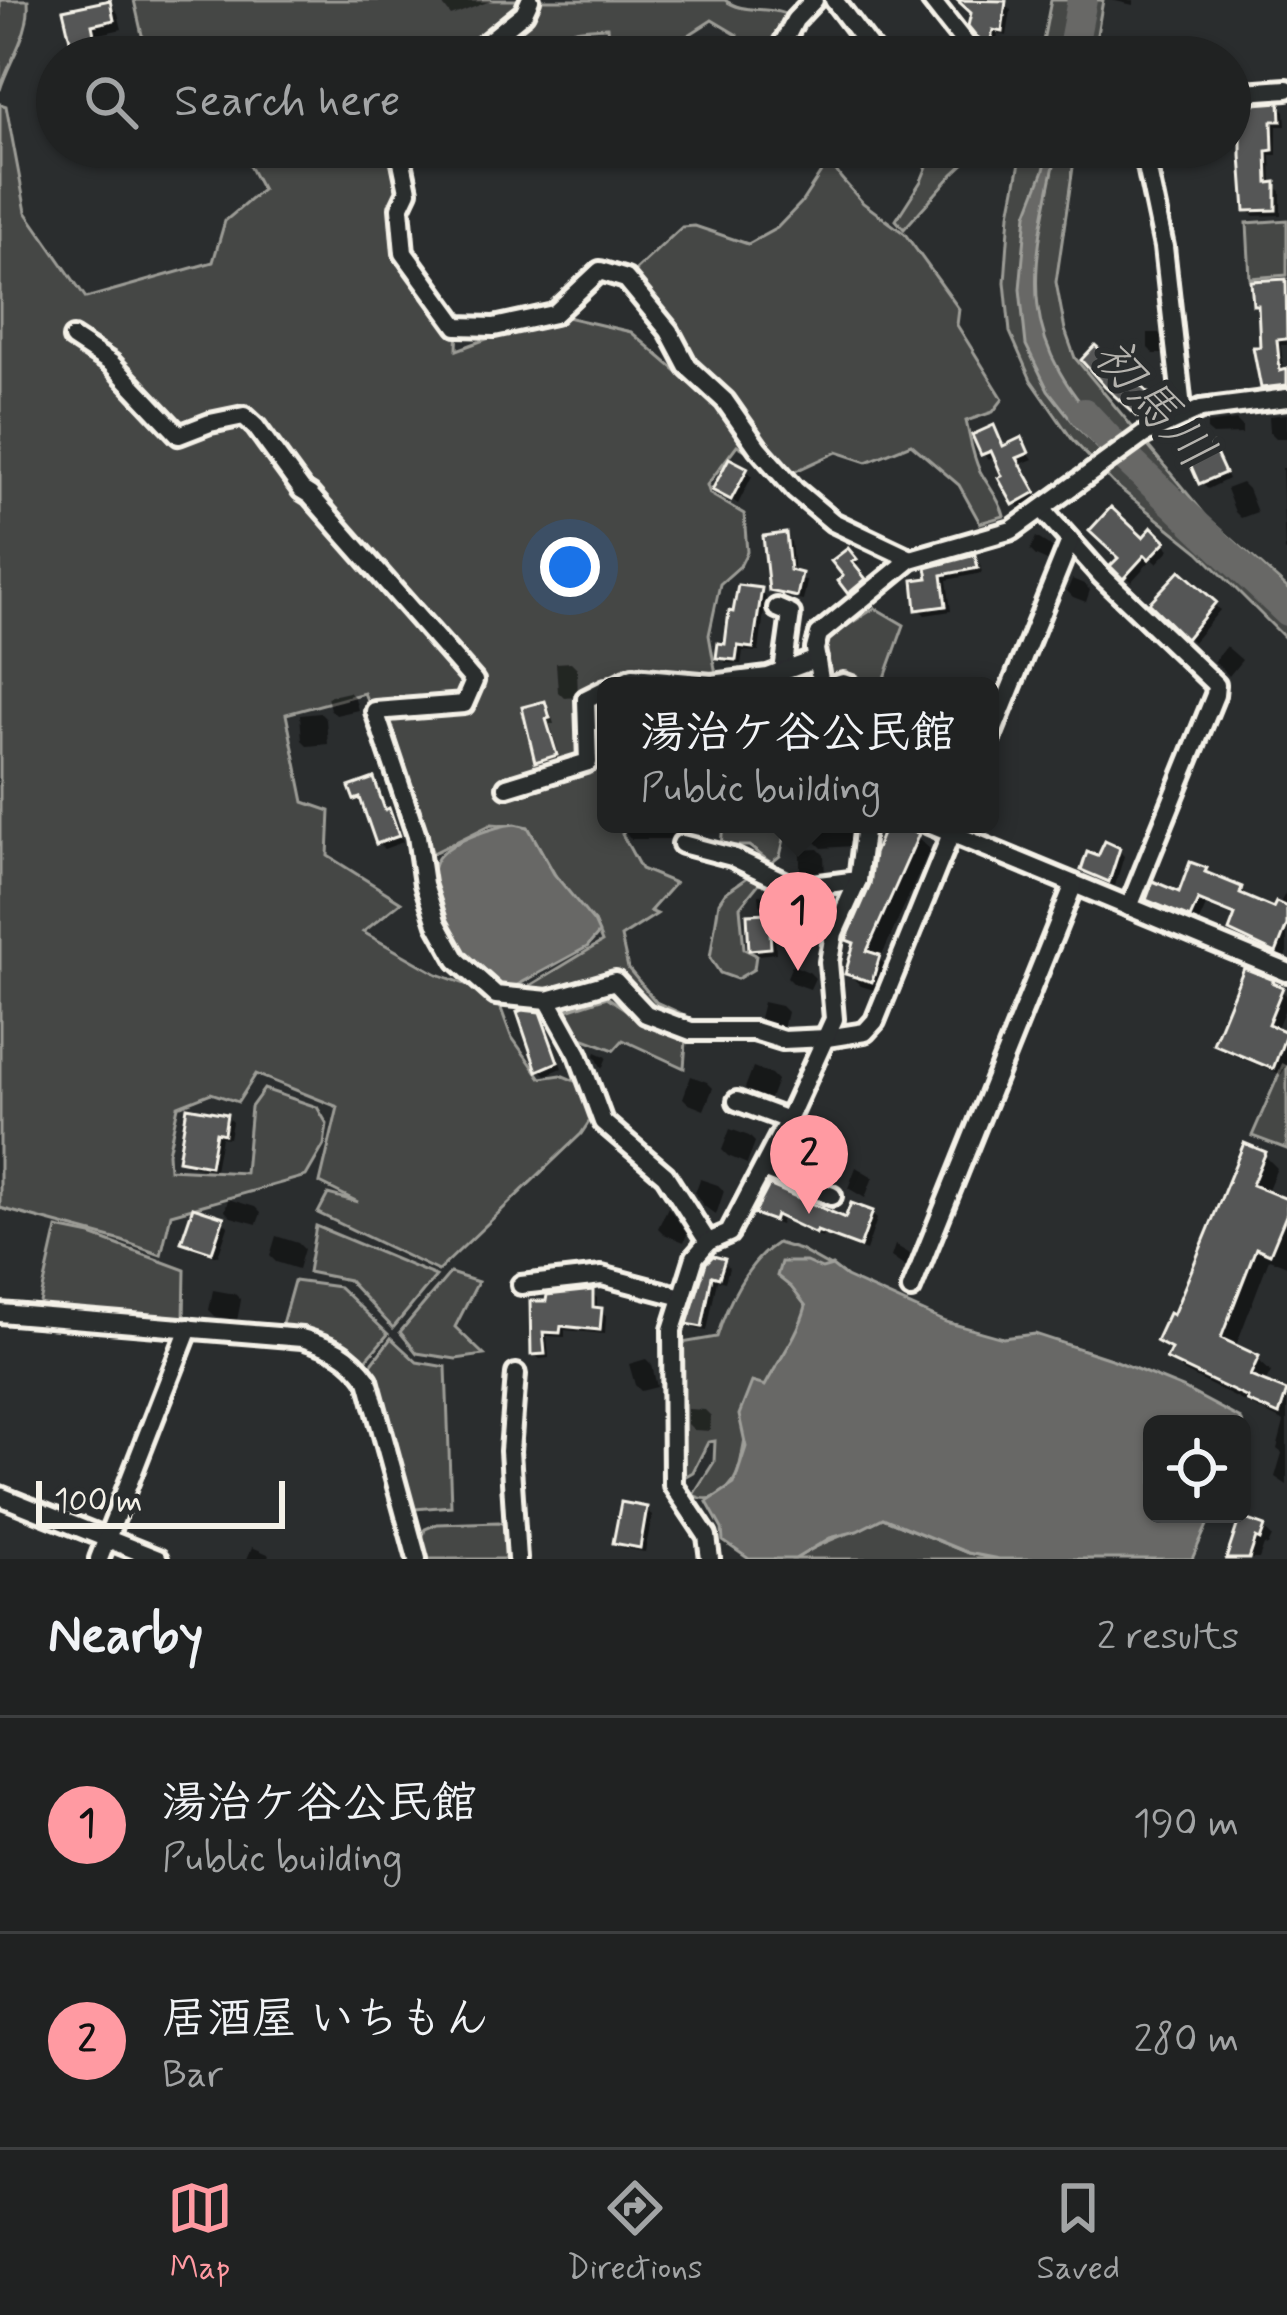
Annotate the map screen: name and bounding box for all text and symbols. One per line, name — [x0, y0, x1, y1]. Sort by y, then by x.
search box — [36, 36, 1251, 168]
icon: search — [78, 69, 144, 135]
text: Search here — [174, 73, 401, 132]
water label: 初馬川 — [1077, 325, 1227, 483]
your location — [540, 537, 600, 597]
popup — [597, 677, 999, 833]
text: 湯治ケ谷公民館 — [640, 705, 956, 764]
text: Public building — [640, 764, 881, 815]
pin: 1 — [759, 872, 837, 971]
pin: 2 — [770, 1115, 848, 1214]
map controls — [1143, 1415, 1251, 1523]
button: locate — [1143, 1415, 1251, 1523]
scale bar — [36, 1475, 285, 1528]
text: 100 m — [54, 1480, 143, 1524]
text: Nearby — [48, 1604, 203, 1670]
text: 2 results — [1097, 1612, 1239, 1663]
text: 湯治ケ谷公民館 — [162, 1775, 477, 1834]
text: 1 — [78, 1799, 96, 1850]
text: 190 m — [1133, 1799, 1239, 1850]
text: Public building — [162, 1834, 402, 1885]
text: 居酒屋 いちもん — [162, 1991, 489, 2050]
text: 2 — [77, 2015, 97, 2066]
text: 280 m — [1134, 2015, 1239, 2066]
text: Bar — [162, 2050, 223, 2101]
tab: Map — [167, 2175, 233, 2291]
tab: Directions — [567, 2175, 703, 2291]
tab: Saved — [1037, 2175, 1120, 2291]

